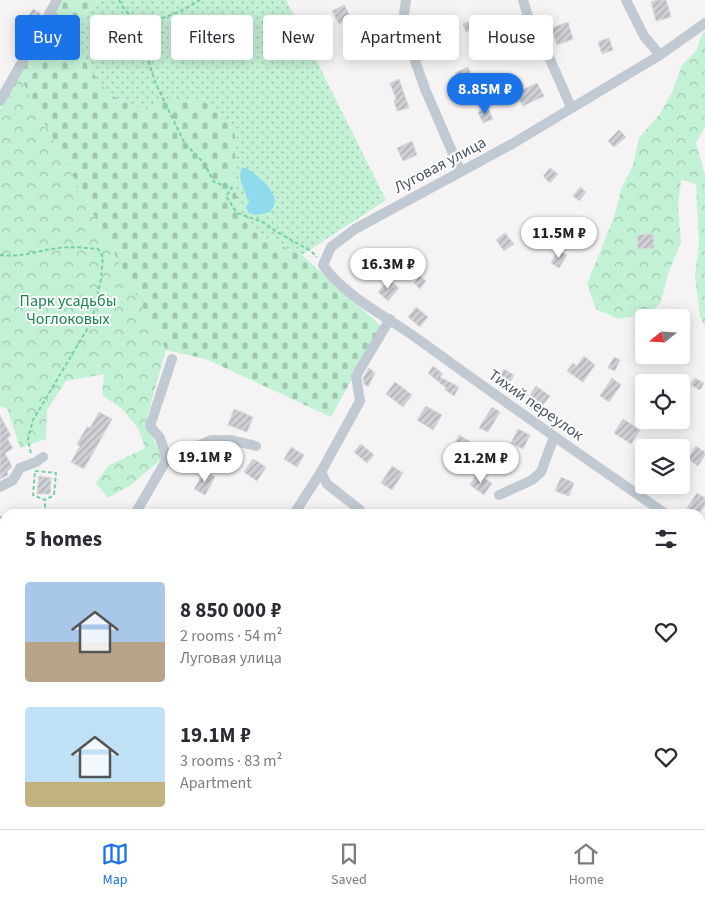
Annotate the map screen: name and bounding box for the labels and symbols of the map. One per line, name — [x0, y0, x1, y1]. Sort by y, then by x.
pin: 8.85M ₽ — [439, 72, 531, 115]
street label: Луговая улица — [390, 131, 490, 199]
pin: 11.5M ₽ — [513, 216, 605, 259]
pin: 16.3M ₽ — [342, 248, 434, 290]
park label: Парк усадьбы Чоглоковых — [20, 290, 116, 330]
north arrow — [635, 309, 690, 364]
street label: Тихий переулок — [484, 364, 588, 446]
pin: 19.1M ₽ — [159, 440, 251, 483]
pin: 21.2M ₽ — [435, 442, 527, 484]

